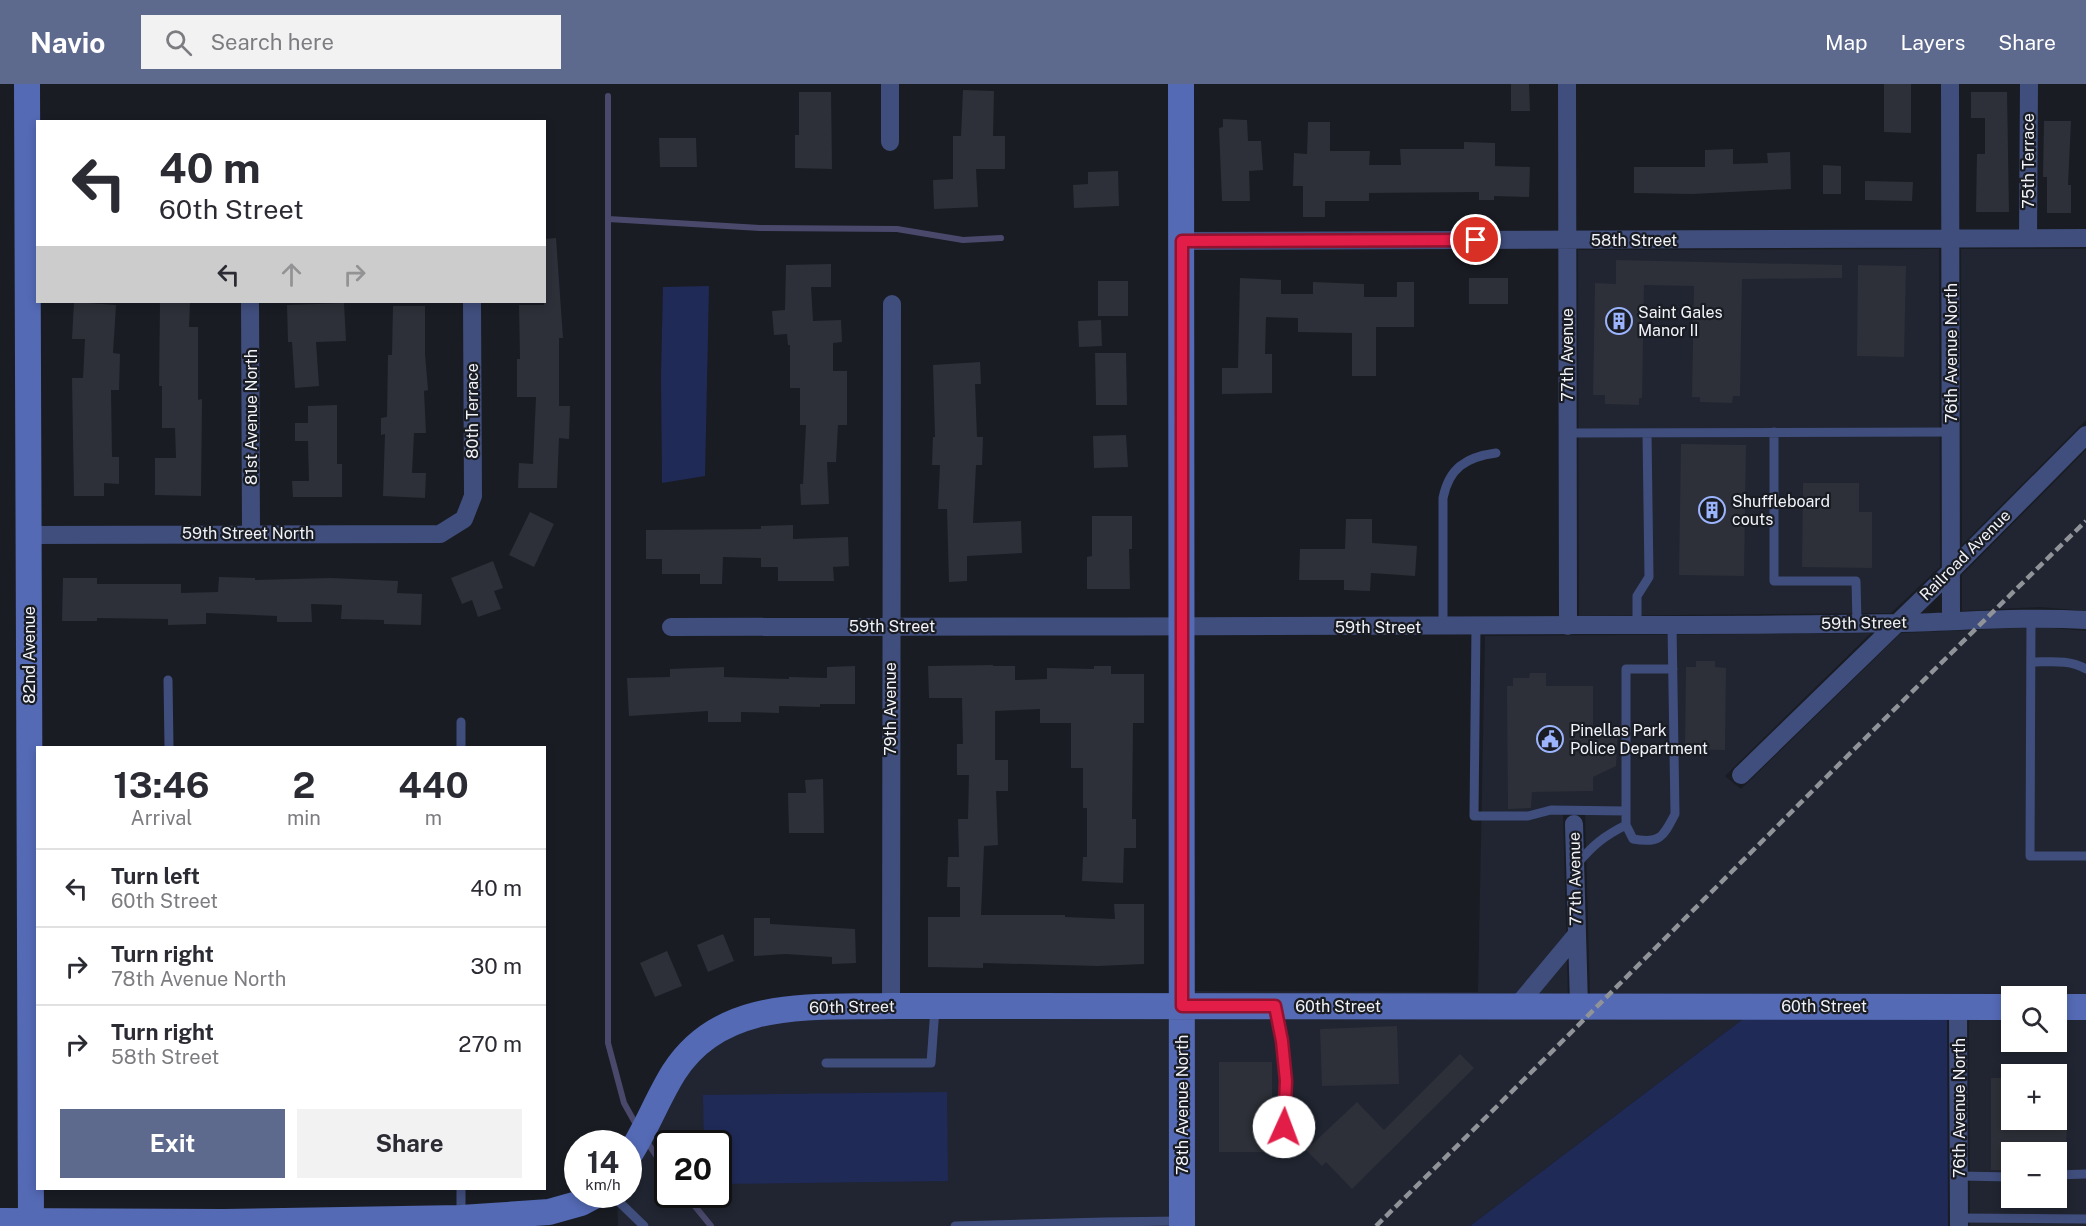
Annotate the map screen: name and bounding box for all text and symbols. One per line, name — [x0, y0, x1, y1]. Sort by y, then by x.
search box — [141, 15, 561, 69]
text: Navio — [30, 26, 105, 59]
icon: search — [162, 26, 195, 59]
text: Search here — [210, 29, 334, 55]
text: Map — [1825, 30, 1868, 55]
text: Layers — [1901, 30, 1965, 55]
text: Share — [1998, 30, 2056, 55]
street label: 75th Terrace — [2019, 113, 2038, 209]
text: 40 m — [159, 143, 261, 192]
icon: left — [60, 144, 138, 222]
text: 60th Street — [159, 193, 304, 225]
pin — [1450, 214, 1501, 265]
icon: arrive — [1459, 223, 1492, 256]
street label: 58th Street — [1591, 231, 1677, 250]
icon: left — [212, 258, 245, 291]
icon: ahead — [275, 258, 308, 291]
icon: right — [338, 258, 371, 291]
street label: 76th Avenue North — [1942, 283, 1961, 423]
place label: Saint Gales Manor II — [1638, 303, 1723, 340]
building icon: Saint Gales Manor II — [1604, 306, 1634, 336]
street label: 77th Avenue — [1558, 308, 1577, 402]
street label: 81st Avenue North — [242, 349, 261, 485]
street label: 80th Terrace — [463, 363, 482, 459]
place label: Shuffleboard couts — [1732, 492, 1830, 529]
building icon: Shuffleboard couts — [1697, 495, 1727, 525]
street label: Railroad Avenue — [1916, 506, 2014, 604]
street label: 59th Street North — [182, 524, 314, 543]
street label: 82nd Avenue — [20, 606, 39, 704]
street label: 59th Street — [1821, 613, 1907, 633]
street label: 59th Street — [849, 617, 935, 636]
street label: 59th Street — [1335, 618, 1421, 637]
street label: 79th Avenue — [881, 662, 900, 756]
place label: Pinellas Park Police Department — [1570, 721, 1708, 758]
public building icon: Pinellas Park Police Department — [1535, 724, 1565, 754]
text: 13:46 — [113, 764, 210, 806]
text: 2 — [292, 764, 315, 806]
text: 440 — [398, 764, 469, 806]
text: Arrival — [131, 806, 192, 830]
text: min — [287, 806, 321, 830]
text: m — [425, 806, 442, 830]
street label: 77th Avenue — [1565, 832, 1585, 926]
text: Turn left — [111, 863, 200, 889]
icon: left — [60, 872, 93, 905]
text: 40 m — [470, 875, 522, 901]
text: 60th Street — [111, 889, 218, 913]
text: Turn right — [111, 941, 214, 967]
icon: right — [60, 950, 93, 983]
text: 30 m — [470, 953, 522, 979]
text: 78th Avenue North — [111, 967, 286, 991]
map controls — [2001, 986, 2067, 1208]
button: search — [2001, 986, 2067, 1052]
street label: 60th Street — [809, 997, 895, 1017]
street label: 60th Street — [1295, 997, 1381, 1016]
street label: 60th Street — [1781, 997, 1867, 1016]
text: Turn right — [111, 1019, 214, 1045]
icon: right — [60, 1028, 93, 1061]
text: 270 m — [458, 1031, 522, 1057]
street label: 78th Avenue North — [1173, 1035, 1192, 1175]
street label: 76th Avenue North — [1950, 1038, 1969, 1178]
text: 58th Street — [111, 1045, 219, 1069]
button: + — [2001, 1064, 2067, 1130]
position arrow — [1252, 1095, 1316, 1159]
button: Exit — [60, 1109, 285, 1178]
button: Share — [297, 1109, 522, 1178]
speed limit sign: 20 — [654, 1130, 732, 1208]
button: − — [2001, 1142, 2067, 1208]
text: 14 — [587, 1144, 619, 1180]
text: km/h — [585, 1176, 621, 1193]

